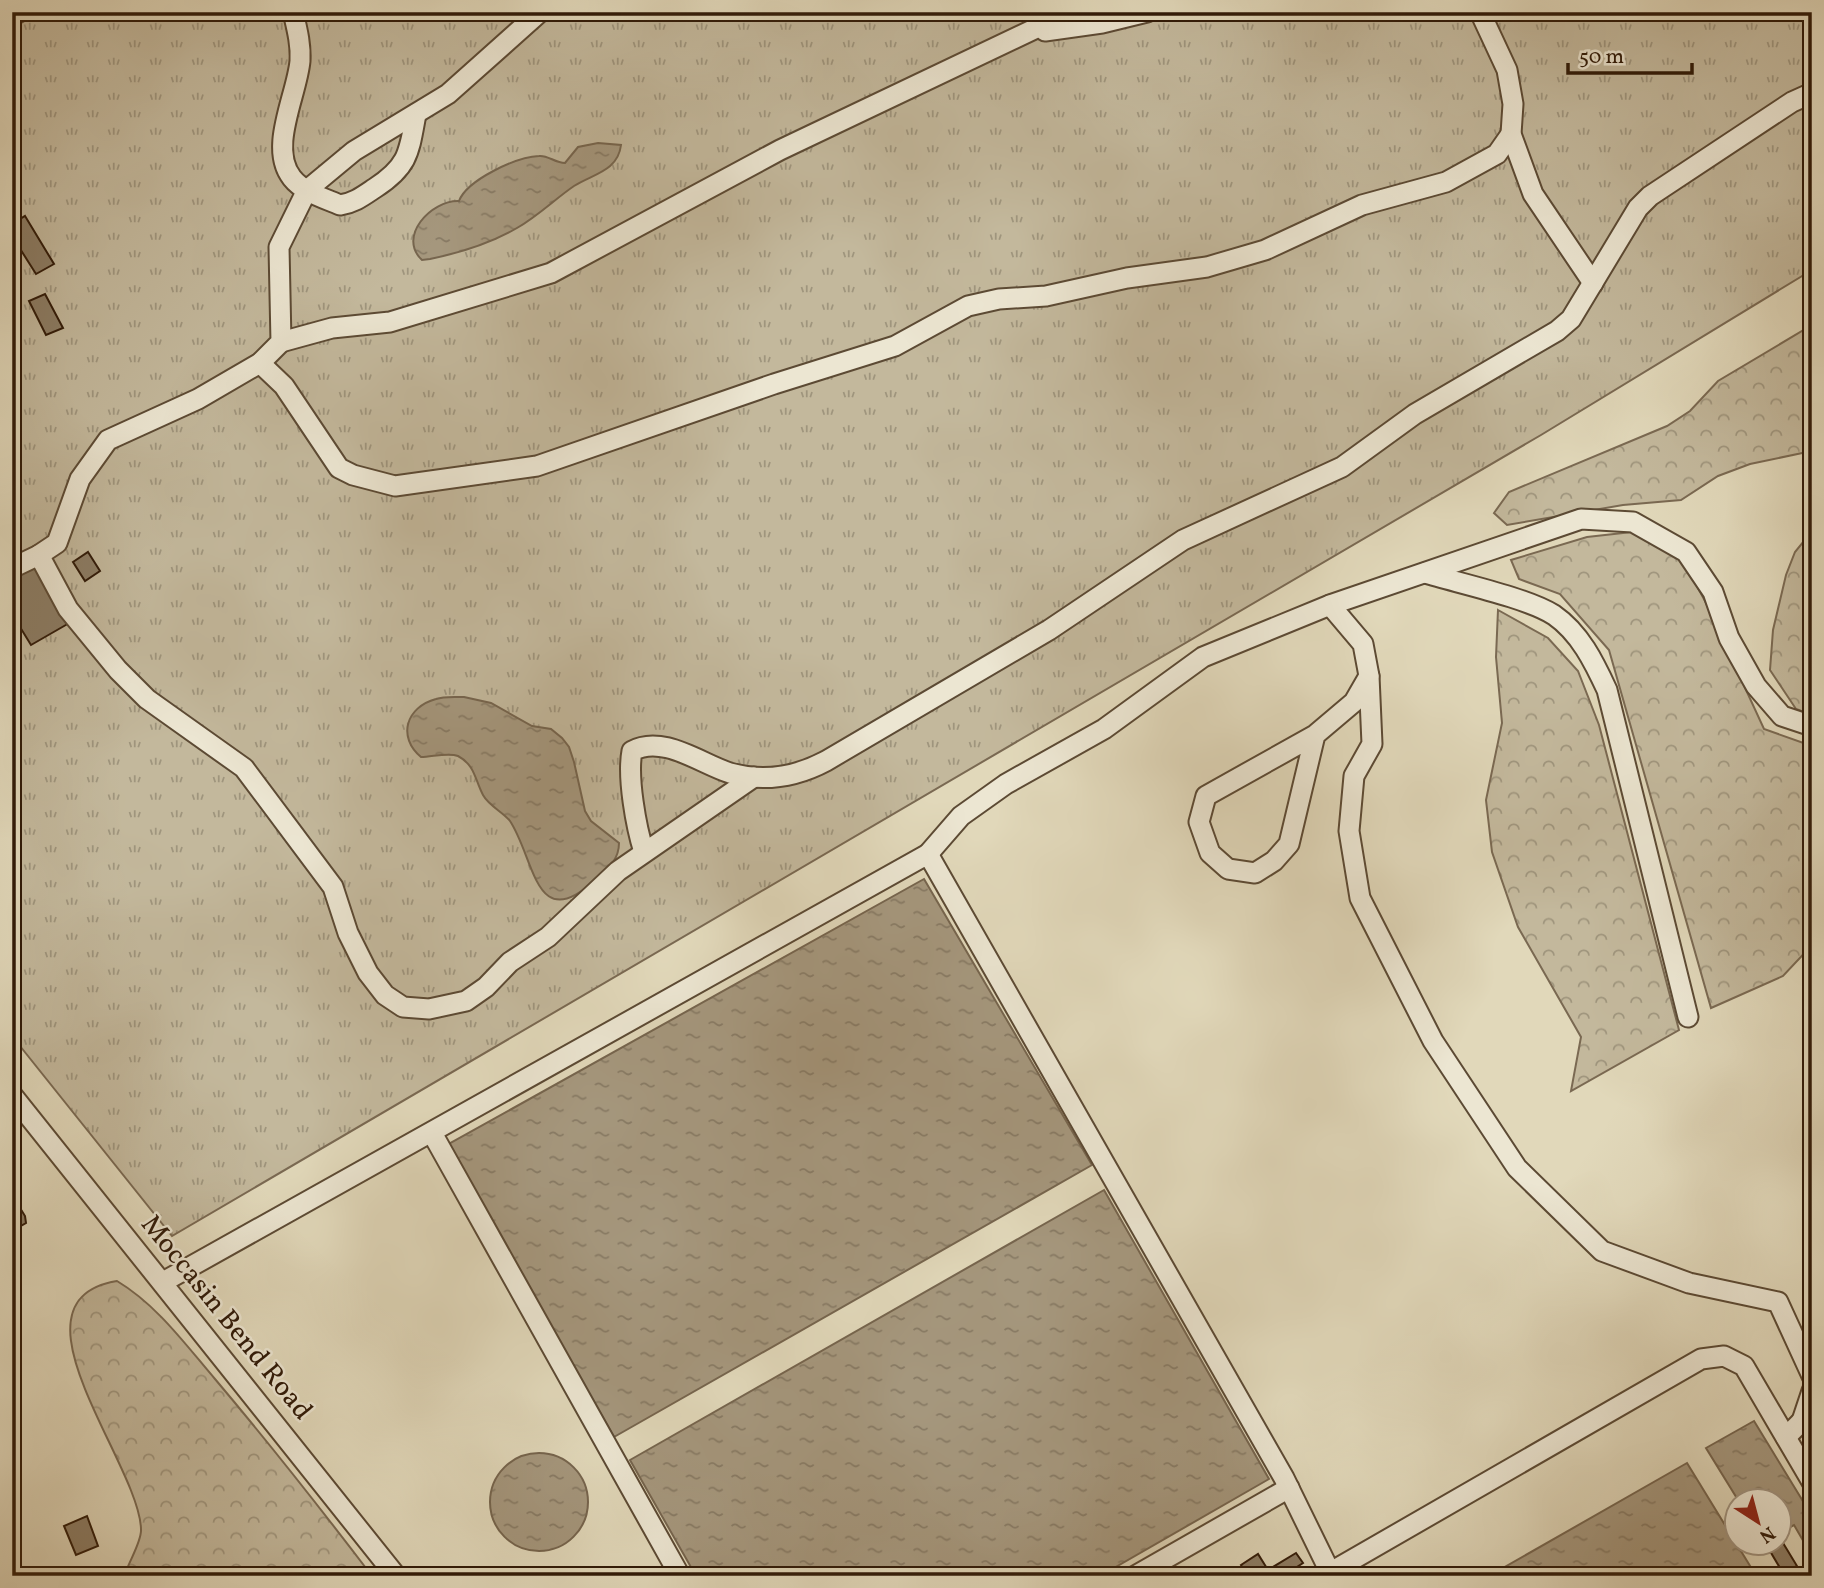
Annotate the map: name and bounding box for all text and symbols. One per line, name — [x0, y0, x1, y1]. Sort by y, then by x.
scale bar — [1568, 32, 1693, 76]
text: 50 m — [1579, 43, 1624, 72]
street label: Moccasin Bend Road — [131, 1207, 321, 1429]
north arrow — [1722, 1486, 1792, 1556]
text: N — [1753, 1520, 1780, 1549]

